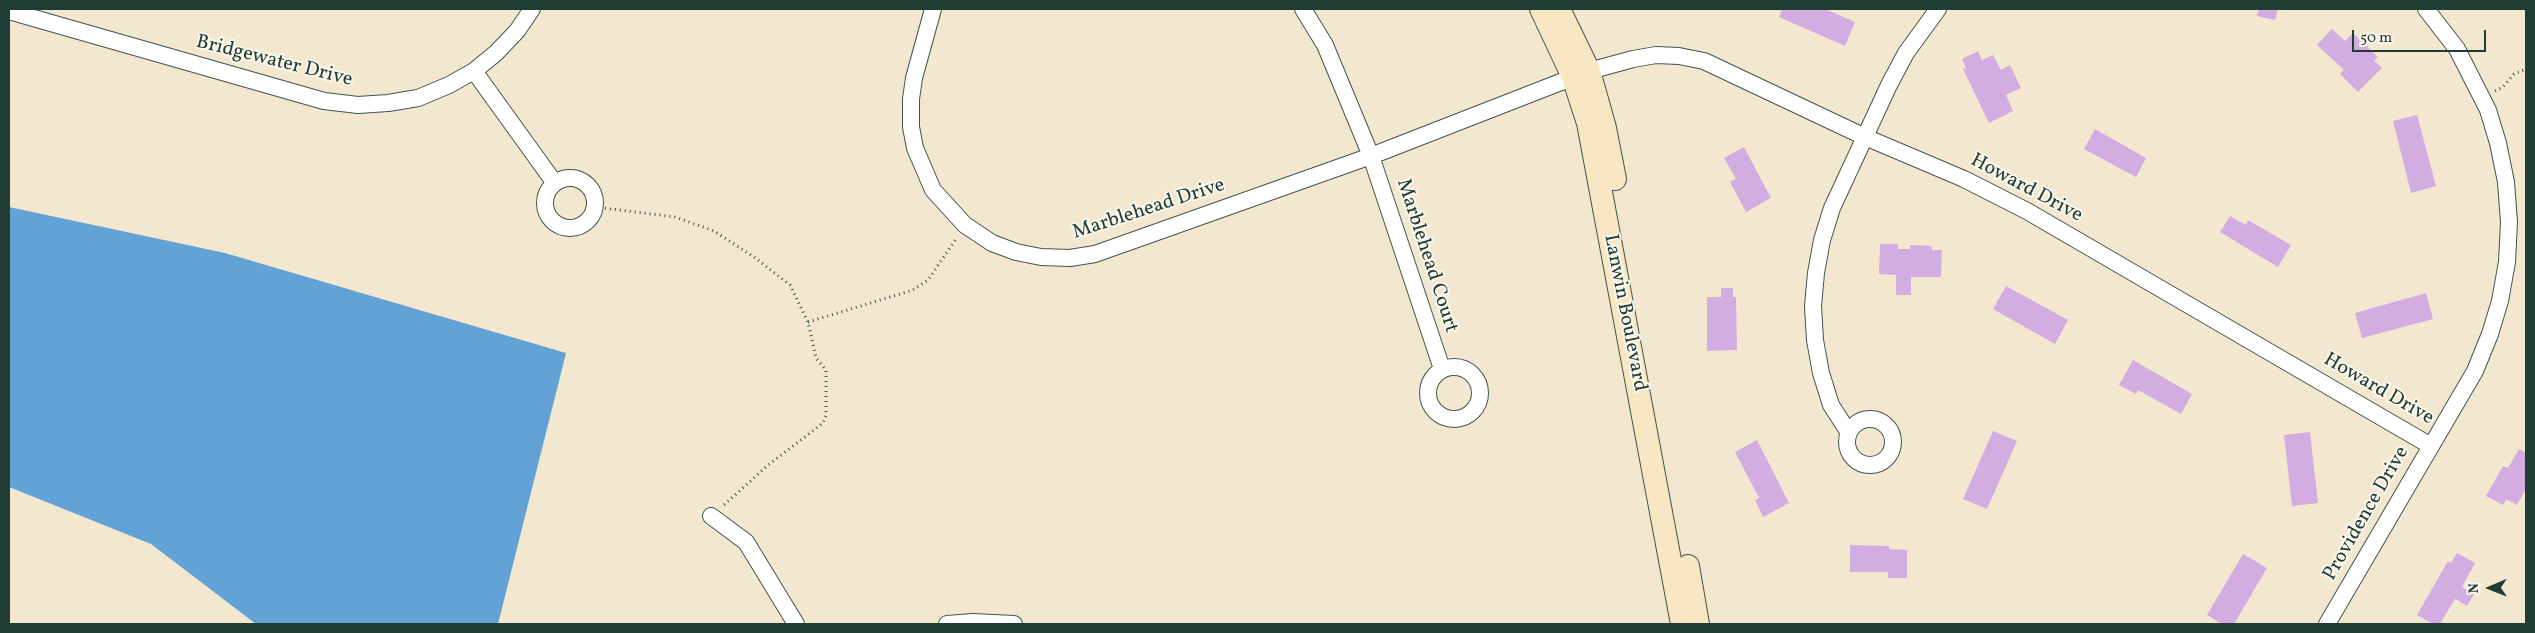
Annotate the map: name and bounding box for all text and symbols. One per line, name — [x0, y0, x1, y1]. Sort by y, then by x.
scale bar — [2355, 20, 2489, 52]
text: 50 m — [2360, 28, 2392, 49]
street label: Bridgewater Drive — [193, 31, 355, 93]
street label: Howard Drive — [1966, 149, 2086, 229]
street label: Marblehead Drive — [1070, 174, 1228, 246]
street label: Marblehead Court — [1390, 176, 1462, 336]
street label: Lanwin Boulevard — [1597, 232, 1651, 394]
street label: Howard Drive — [2319, 349, 2437, 431]
street label: Providence Drive — [2319, 443, 2415, 585]
north arrow — [2465, 563, 2515, 613]
text: N — [2465, 583, 2484, 594]

